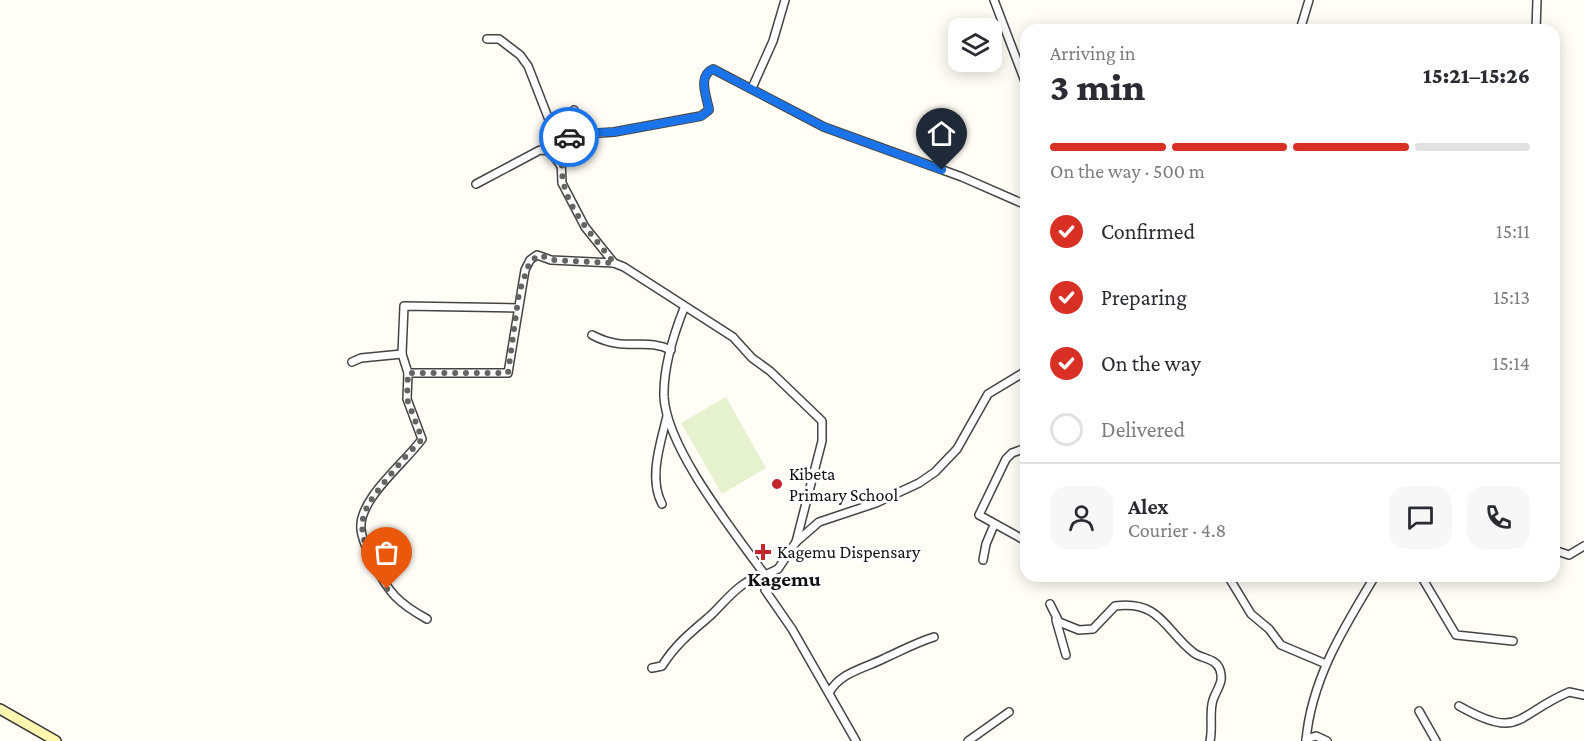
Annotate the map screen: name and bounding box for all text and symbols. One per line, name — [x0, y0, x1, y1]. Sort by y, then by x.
map controls — [948, 18, 1002, 72]
button: layers — [948, 18, 1002, 72]
text: Arriving in — [1050, 42, 1135, 64]
text: 15:21–15:26 — [1423, 63, 1530, 88]
text: 3 min — [1050, 65, 1145, 108]
courier — [539, 107, 599, 167]
pin — [916, 108, 967, 170]
icon: home — [925, 117, 958, 150]
icon: car — [553, 121, 586, 154]
text: On the way · 500 m — [1050, 160, 1205, 182]
icon: check — [1050, 215, 1083, 248]
text: Confirmed — [1101, 219, 1195, 244]
text: 15:11 — [1496, 220, 1530, 242]
icon: check — [1050, 281, 1083, 314]
text: Preparing — [1101, 285, 1187, 310]
text: 15:13 — [1493, 286, 1530, 308]
icon: check — [1050, 347, 1083, 380]
text: On the way — [1101, 351, 1201, 376]
text: 15:14 — [1493, 352, 1530, 374]
text: Delivered — [1101, 417, 1185, 442]
place label: Kibeta Primary School — [789, 464, 898, 505]
marker: Kibeta Primary School — [770, 477, 784, 491]
button: person — [1050, 486, 1113, 549]
button: chat — [1389, 486, 1452, 549]
button: phone — [1467, 486, 1530, 549]
text: Alex — [1128, 494, 1169, 519]
text: Courier · 4.8 — [1128, 519, 1226, 541]
pin — [361, 527, 412, 589]
icon: bag — [370, 536, 403, 569]
place label: Kagemu Dispensary — [777, 542, 921, 562]
marker: Kagemu Dispensary — [754, 543, 772, 561]
district label: Kagemu — [747, 567, 821, 591]

